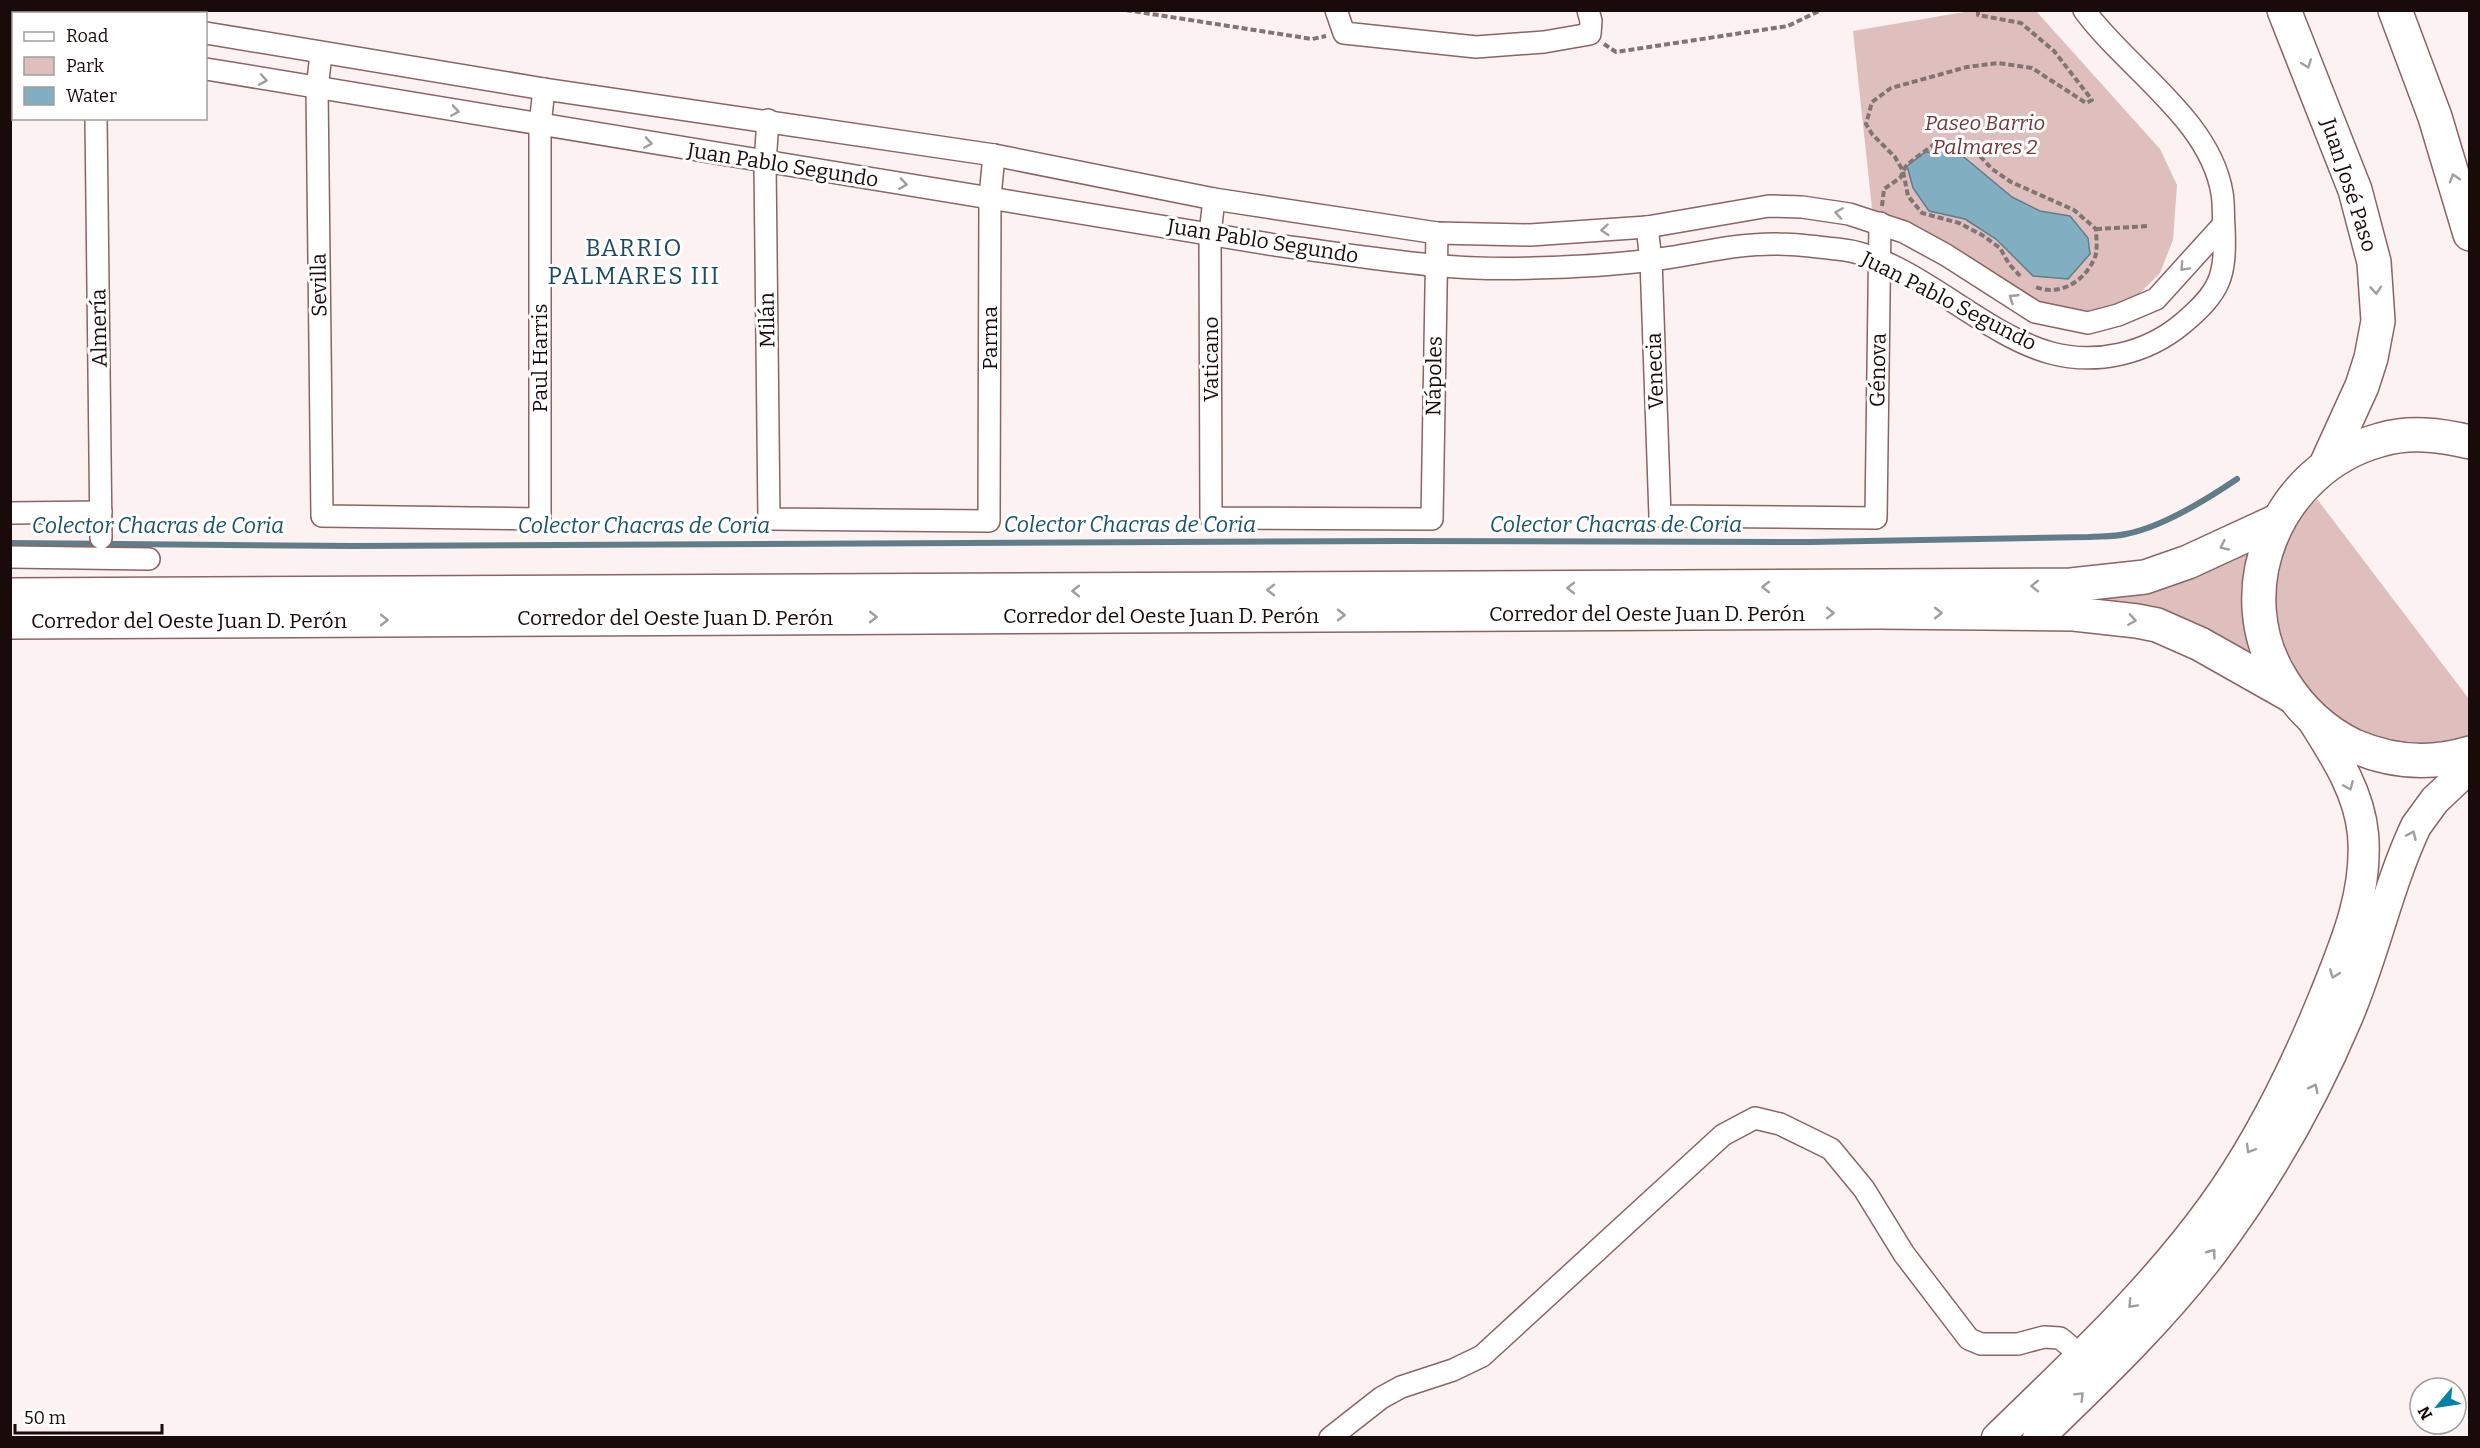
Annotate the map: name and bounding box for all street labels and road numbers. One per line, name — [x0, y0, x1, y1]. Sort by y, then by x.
street label: Juan José Paso — [2315, 114, 2383, 255]
street label: Juan Pablo Segundo — [685, 137, 880, 193]
street label: Juan Pablo Segundo — [1165, 213, 1360, 269]
street label: Juan Pablo Segundo — [1856, 245, 2041, 356]
street label: Sevilla — [305, 252, 333, 317]
street label: Almería — [85, 288, 113, 368]
street label: Milán — [754, 292, 780, 348]
street label: Paul Harris — [527, 304, 553, 412]
street label: Parma — [977, 305, 1003, 370]
street label: Vaticano — [1198, 316, 1224, 402]
street label: Venecia — [1641, 331, 1669, 410]
street label: Génova — [1864, 332, 1892, 407]
street label: Nápoles — [1420, 336, 1448, 416]
street label: Corredor del Oeste Juan D. Perón — [1489, 601, 1805, 627]
street label: Corredor del Oeste Juan D. Perón — [1003, 603, 1319, 629]
street label: Corredor del Oeste Juan D. Perón — [517, 605, 833, 631]
street label: Corredor del Oeste Juan D. Perón — [31, 608, 347, 634]

